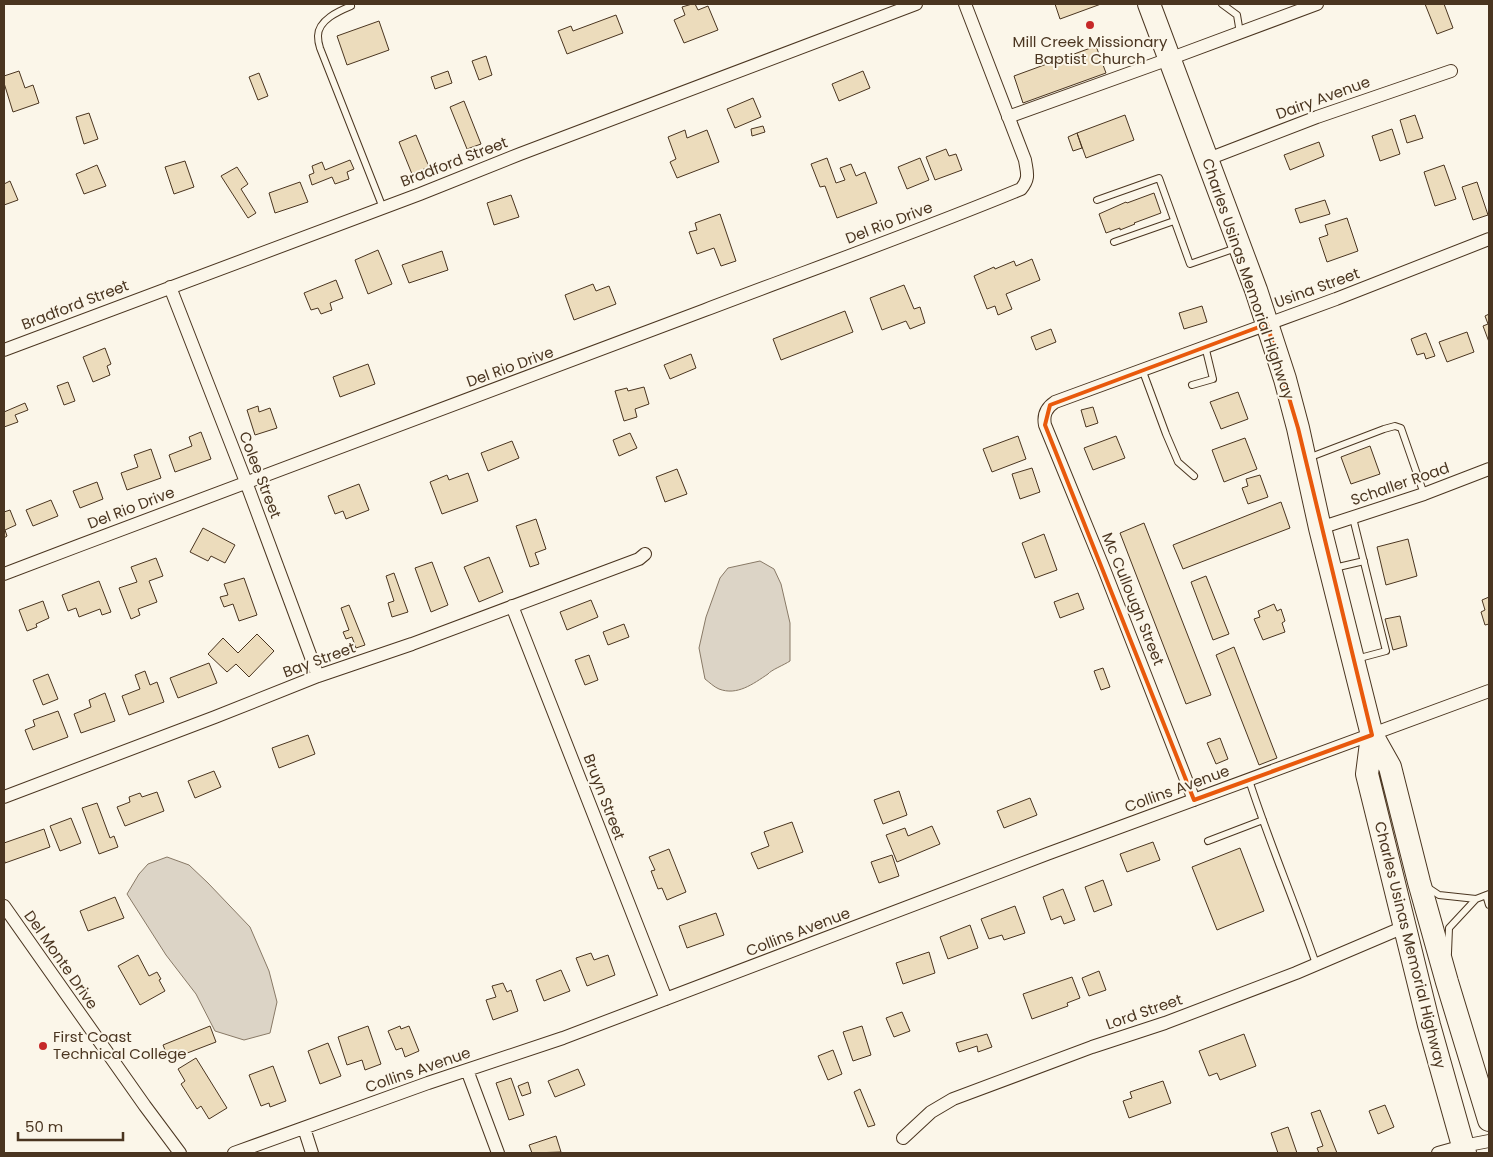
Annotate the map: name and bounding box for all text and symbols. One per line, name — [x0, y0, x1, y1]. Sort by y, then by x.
marker: Mill Creek Missionary Baptist Church — [1084, 19, 1096, 31]
place label: Mill Creek Missionary Baptist Church — [1013, 31, 1168, 69]
street label: Dairy Avenue — [1273, 71, 1373, 124]
street label: Bradford Street — [397, 131, 510, 192]
street label: Charles Usinas Memorial Highway — [1197, 155, 1300, 403]
street label: Del Rio Drive — [842, 196, 935, 249]
street label: Usina Street — [1271, 262, 1362, 313]
street label: Bradford Street — [18, 274, 131, 335]
street label: Del Rio Drive — [463, 341, 556, 392]
street label: Colee Street — [234, 428, 287, 521]
street label: Schaller Road — [1348, 457, 1452, 510]
street label: Del Rio Drive — [84, 481, 177, 534]
street label: Mc Cullough Street — [1097, 529, 1170, 668]
street label: Bay Street — [280, 637, 358, 682]
street label: Bruyn Street — [578, 751, 630, 843]
street label: Collins Avenue — [1122, 760, 1232, 817]
street label: Charles Usinas Memorial Highway — [1370, 819, 1452, 1071]
street label: Collins Avenue — [743, 902, 853, 961]
street label: Del Monte Drive — [20, 906, 103, 1013]
street label: Lord Street — [1103, 989, 1185, 1034]
place label: First Coast Technical College — [53, 1026, 187, 1064]
marker: First Coast Technical College — [37, 1040, 49, 1052]
street label: Collins Avenue — [362, 1042, 473, 1097]
scale bar — [18, 1110, 122, 1142]
text: 50 m — [25, 1116, 63, 1137]

